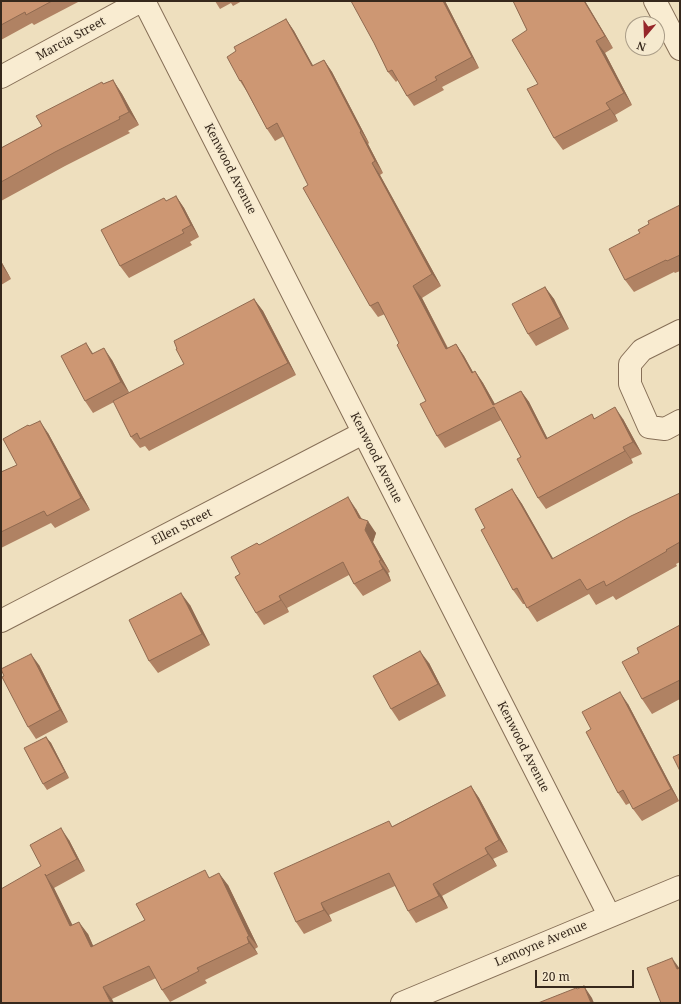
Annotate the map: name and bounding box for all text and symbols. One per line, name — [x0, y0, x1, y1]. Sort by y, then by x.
street label: Marcia Street — [34, 14, 108, 64]
north arrow — [625, 16, 665, 56]
text: N — [635, 38, 648, 55]
street label: Kenwood Avenue — [201, 121, 259, 217]
street label: Kenwood Avenue — [347, 410, 405, 506]
street label: Ellen Street — [149, 506, 215, 548]
street label: Kenwood Avenue — [494, 699, 552, 795]
street label: Lemoyne Avenue — [493, 918, 589, 970]
scale bar — [537, 962, 636, 988]
text: 20 m — [542, 968, 570, 985]

